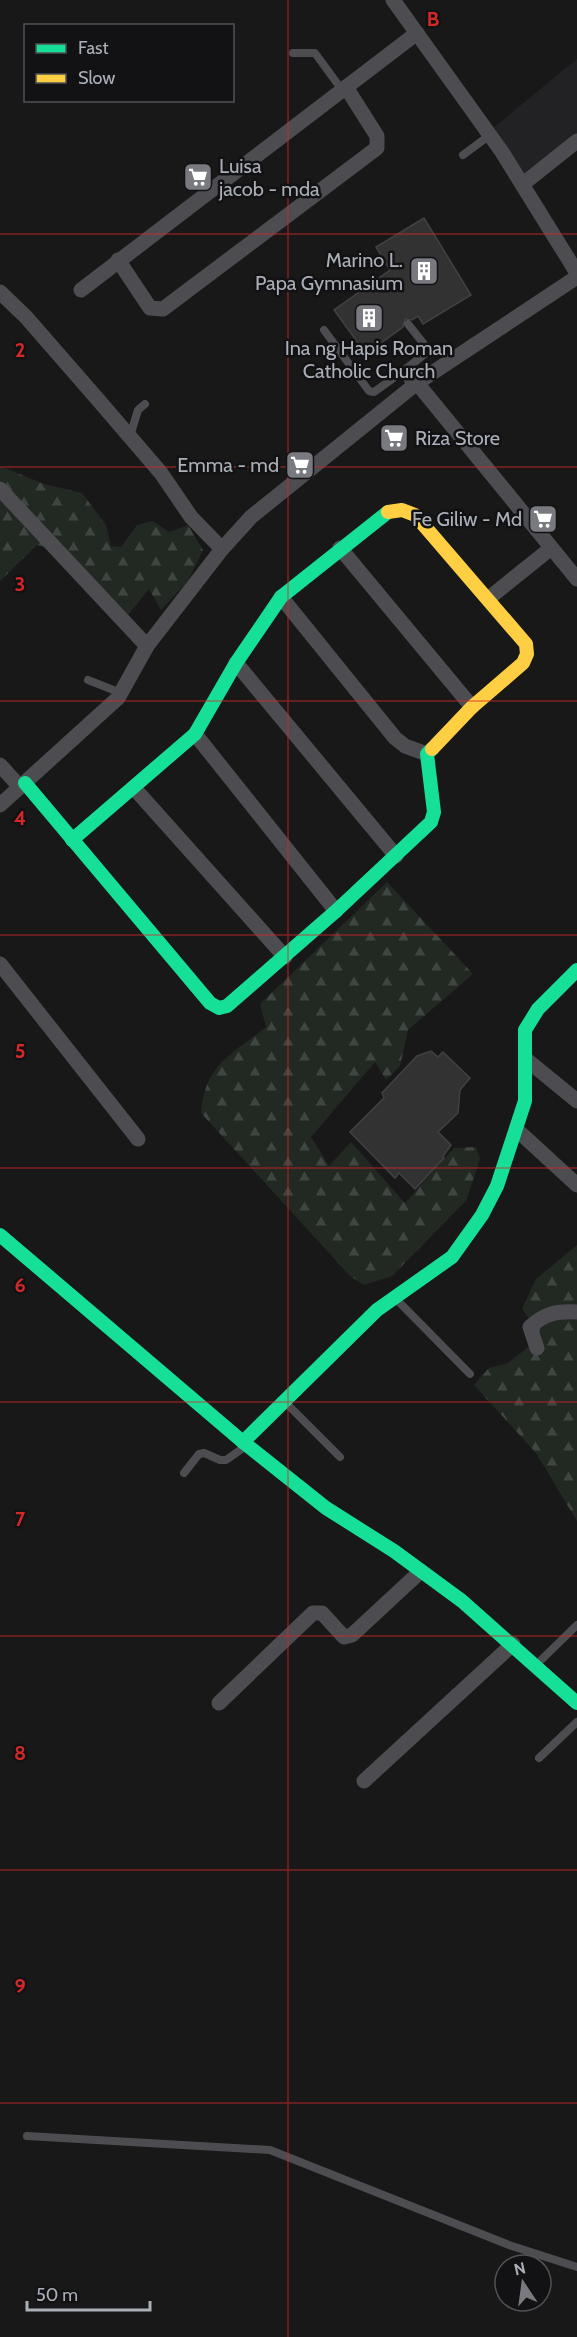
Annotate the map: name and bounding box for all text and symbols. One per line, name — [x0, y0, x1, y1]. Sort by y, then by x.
text: B — [427, 7, 439, 31]
legend — [24, 24, 234, 102]
text: Fast — [78, 37, 109, 59]
text: Slow — [78, 67, 115, 89]
place label: Luisa jacob - mda — [218, 154, 320, 201]
supermarket icon: Luisa jacob - mda — [182, 161, 214, 193]
place label: Marino L. Papa Gymnasium — [255, 248, 403, 295]
building icon: Marino L. Papa Gymnasium — [408, 255, 440, 287]
building icon: Ina ng Hapis Roman Catholic Church — [353, 302, 385, 334]
place label: Ina ng Hapis Roman Catholic Church — [285, 336, 453, 383]
text: 2 — [15, 338, 25, 362]
supermarket icon: Riza Store — [378, 422, 410, 454]
place label: Riza Store — [415, 426, 500, 450]
supermarket icon: Emma - md — [284, 449, 316, 481]
place label: Emma - md — [177, 453, 279, 477]
supermarket icon: Fe Giliw - Md — [527, 503, 559, 535]
place label: Fe Giliw - Md — [412, 507, 522, 531]
text: 3 — [15, 572, 25, 596]
text: 4 — [14, 806, 26, 830]
text: 5 — [15, 1039, 25, 1063]
text: 6 — [14, 1273, 26, 1297]
text: 7 — [15, 1507, 26, 1531]
text: 8 — [14, 1741, 26, 1765]
text: 9 — [14, 1974, 26, 1998]
north arrow — [493, 2253, 553, 2313]
text: N — [512, 2258, 527, 2279]
scale bar — [27, 2274, 150, 2312]
text: 50 m — [36, 2284, 78, 2306]

